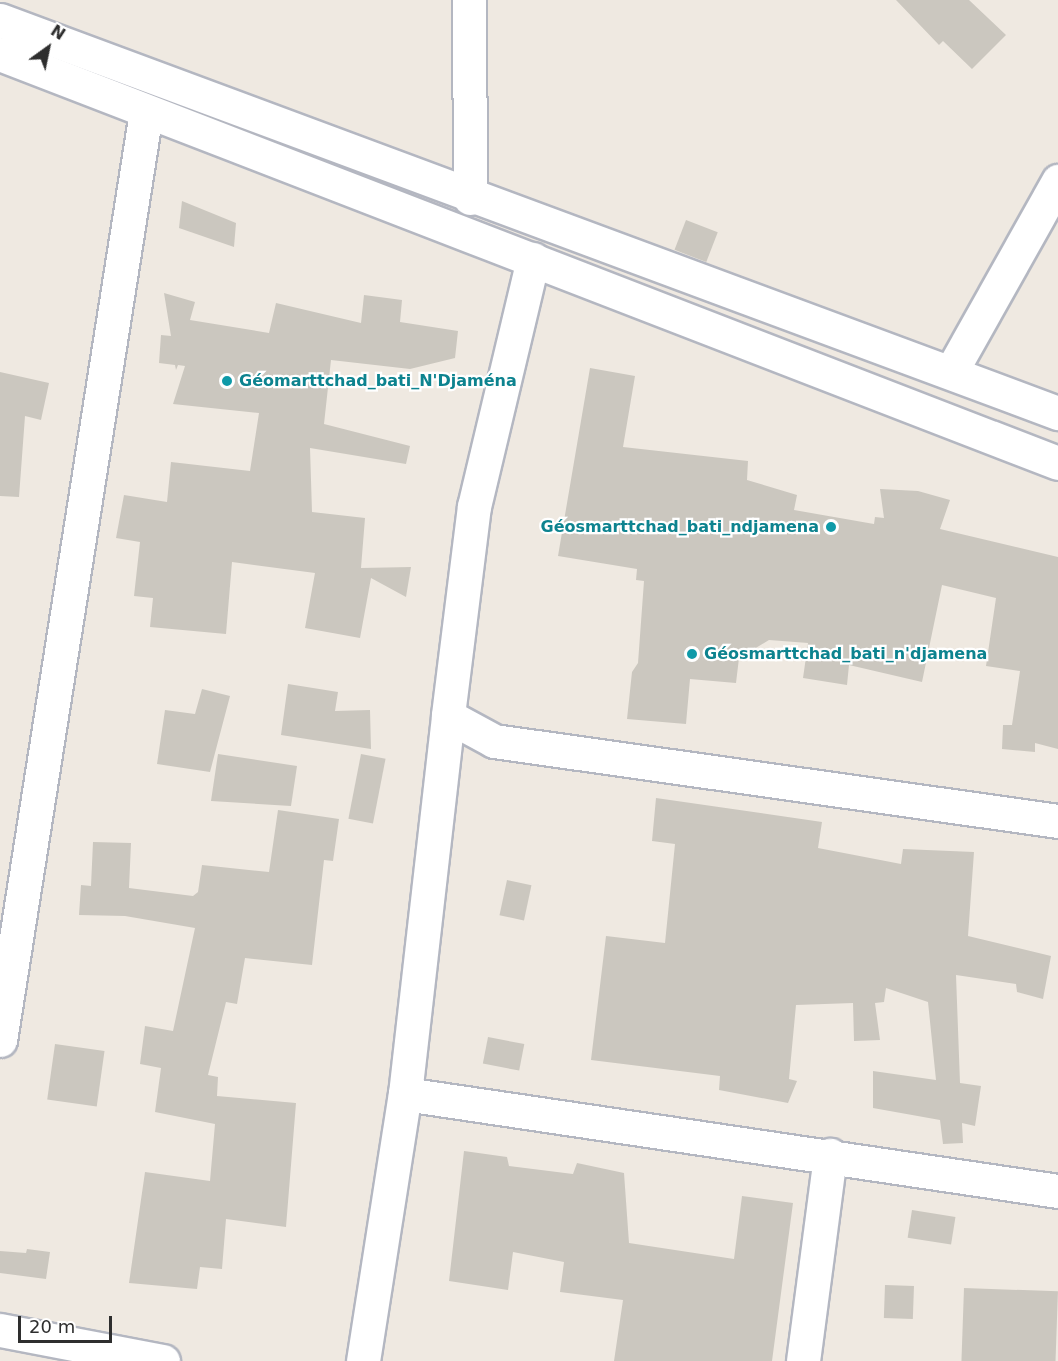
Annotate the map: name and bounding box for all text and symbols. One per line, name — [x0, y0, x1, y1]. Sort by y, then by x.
north arrow — [18, 18, 78, 78]
text: N — [47, 21, 69, 44]
place label: Géomarttchad_bati_N'Djaména — [239, 371, 517, 391]
marker: Géomarttchad_bati_N'Djaména — [220, 374, 234, 388]
place label: Géosmarttchad_bati_ndjamena — [540, 517, 819, 537]
marker: Géosmarttchad_bati_ndjamena — [824, 520, 838, 534]
place label: Géosmarttchad_bati_n'djamena — [704, 644, 987, 664]
marker: Géosmarttchad_bati_n'djamena — [685, 647, 699, 661]
scale bar — [21, 1304, 116, 1342]
text: 20 m — [29, 1316, 75, 1337]

